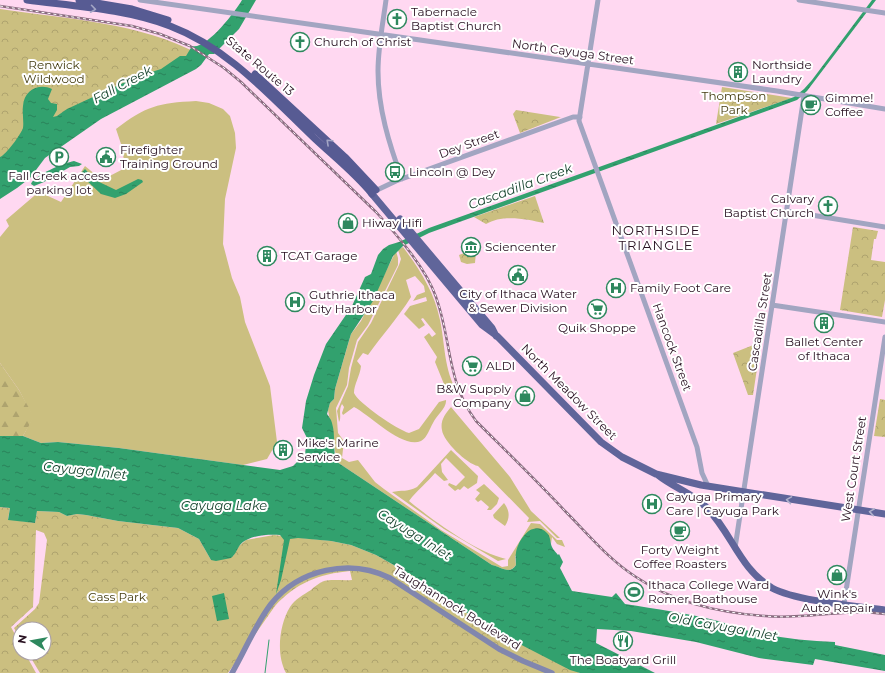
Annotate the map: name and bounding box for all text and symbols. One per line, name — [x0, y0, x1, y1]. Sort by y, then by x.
place label: Tabernacle Baptist Church — [411, 4, 501, 33]
one-way arrow — [90, 5, 96, 14]
church icon: Tabernacle Baptist Church — [386, 8, 408, 30]
church icon: Church of Christ — [289, 31, 311, 53]
street label: State Route 13 — [223, 33, 298, 99]
place label: Church of Christ — [314, 34, 411, 49]
street label: North Cayuga Street — [511, 36, 635, 68]
park label: Renwick Wildwood — [23, 57, 85, 86]
place label: Northside Laundry — [752, 57, 812, 86]
water label: Fall Creek — [90, 61, 156, 106]
building icon: Northside Laundry — [727, 61, 749, 83]
park label: Thompson Park — [702, 88, 766, 117]
place label: Gimme! Coffee — [825, 90, 873, 119]
cafe icon: Gimme! Coffee — [800, 94, 822, 116]
street label: Dey Street — [437, 126, 501, 161]
one-way arrow — [326, 140, 334, 147]
place label: Firefighter Training Ground — [120, 142, 218, 171]
parking icon: Fall Creek access parking lot — [48, 146, 70, 168]
public building icon: Firefighter Training Ground — [95, 146, 117, 168]
water label: Cascadilla Creek — [466, 159, 575, 212]
bus stop icon: Lincoln @ Dey — [384, 161, 406, 183]
place label: Lincoln @ Dey — [409, 164, 496, 179]
place label: Fall Creek access parking lot — [8, 168, 110, 197]
place label: Calvary Baptist Church — [724, 191, 814, 220]
church icon: Calvary Baptist Church — [817, 195, 839, 217]
shop icon: Hiway Hifi — [337, 212, 359, 234]
place label: Hiway Hifi — [362, 215, 422, 230]
district label: NORTHSIDE TRIANGLE — [611, 222, 701, 253]
museum icon: Sciencenter — [460, 236, 482, 258]
place label: Sciencenter — [485, 239, 557, 254]
building icon: TCAT Garage — [256, 245, 278, 267]
place label: TCAT Garage — [281, 248, 358, 263]
public building icon: City of Ithaca Water & Sewer Division — [507, 264, 529, 286]
street label: Cascadilla Street — [744, 271, 775, 372]
hospital icon: Family Foot Care — [605, 277, 627, 299]
place label: Family Foot Care — [630, 280, 731, 295]
place label: City of Ithaca Water & Sewer Division — [459, 286, 577, 315]
place label: Guthrie Ithaca City Harbor — [309, 287, 395, 316]
hospital icon: Guthrie Ithaca City Harbor — [284, 291, 306, 313]
supermarket icon: Quik Shoppe — [586, 298, 608, 320]
street label: Hancock Street — [650, 301, 695, 393]
building icon: Ballet Center of Ithaca — [813, 312, 835, 334]
place label: Quik Shoppe — [558, 320, 636, 335]
place label: Ballet Center of Ithaca — [785, 334, 863, 363]
street label: North Meadow Street — [518, 341, 621, 443]
supermarket icon: ALDI — [461, 355, 483, 377]
place label: ALDI — [486, 358, 515, 373]
place label: B&W Supply Company — [436, 381, 511, 410]
shop icon: B&W Supply Company — [514, 385, 536, 407]
street label: West Court Street — [838, 415, 869, 523]
place label: Mike's Marine Service — [297, 435, 379, 464]
building icon: Mike's Marine Service — [272, 439, 294, 461]
water label: Cayuga Inlet — [42, 458, 128, 482]
place label: Cayuga Primary Care | Cayuga Park — [666, 489, 780, 518]
hospital icon: Cayuga Primary Care | Cayuga Park — [641, 493, 663, 515]
one-way arrow — [786, 496, 792, 505]
water label: Cayuga Lake — [181, 497, 267, 513]
water label: Cayuga Inlet — [375, 505, 455, 563]
one-way arrow — [869, 508, 875, 517]
cafe icon: Forty Weight Coffee Roasters — [669, 520, 691, 542]
place label: Forty Weight Coffee Roasters — [633, 542, 727, 571]
street label: Taughannock Boulevard — [391, 562, 524, 653]
shop icon: Wink's Auto Repair — [826, 564, 848, 586]
place label: Ithaca College Ward Romer Boathouse — [648, 577, 769, 606]
sports icon: Ithaca College Ward Romer Boathouse — [623, 581, 645, 603]
place label: Wink's Auto Repair — [801, 586, 873, 615]
park label: Cass Park — [88, 589, 147, 604]
water label: Old Cayuga Inlet — [667, 609, 780, 644]
north arrow — [12, 621, 52, 661]
restaurant icon: The Boatyard Grill — [612, 630, 634, 652]
text: N — [14, 633, 30, 645]
place label: The Boatyard Grill — [570, 652, 676, 667]

